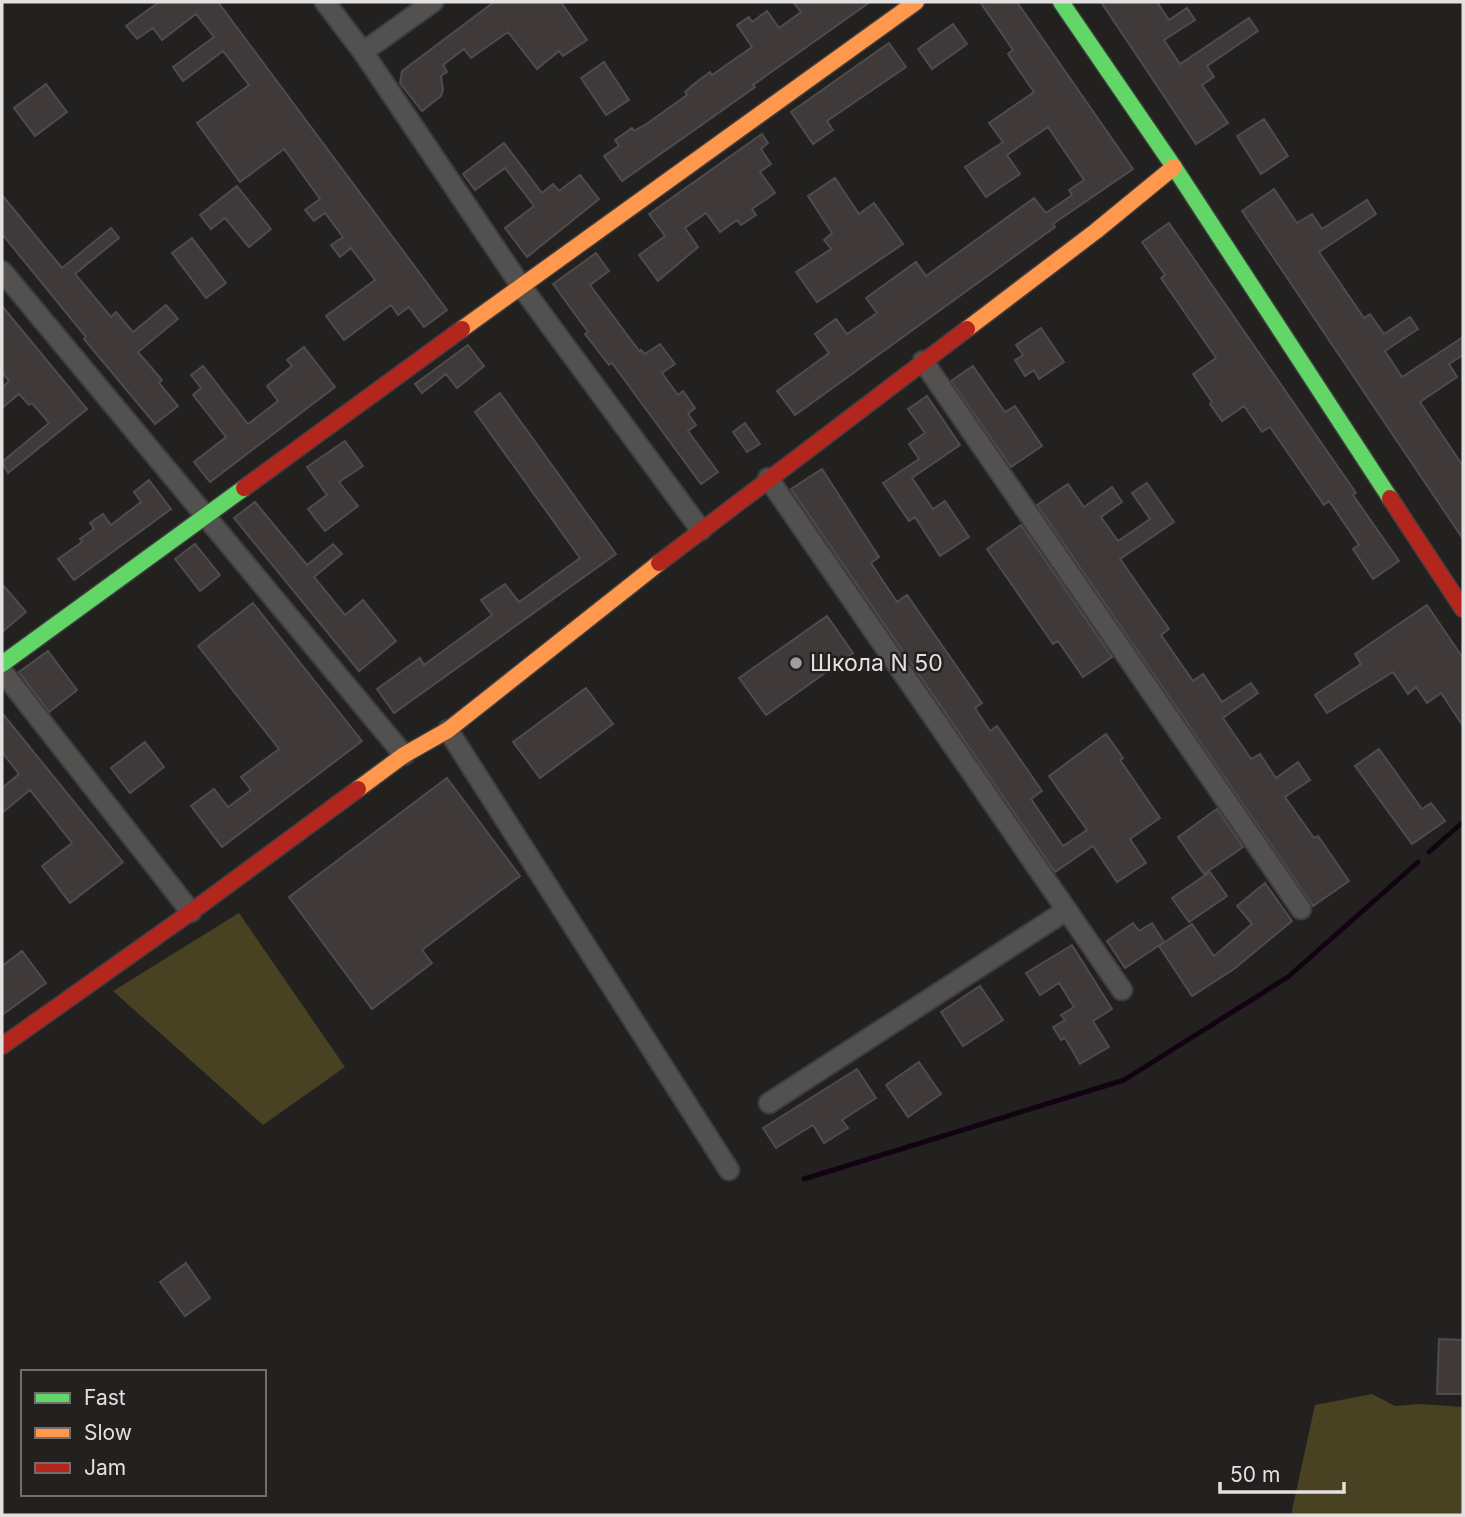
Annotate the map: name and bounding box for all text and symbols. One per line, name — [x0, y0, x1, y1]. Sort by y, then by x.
place label: Школа N 50 — [810, 649, 943, 677]
marker: Школа N 50 — [788, 655, 804, 671]
legend — [21, 1370, 266, 1496]
text: Fast — [84, 1385, 126, 1410]
text: Slow — [84, 1420, 132, 1445]
scale bar — [1220, 1450, 1344, 1494]
text: Jam — [84, 1455, 126, 1480]
text: 50 m — [1230, 1462, 1280, 1487]

